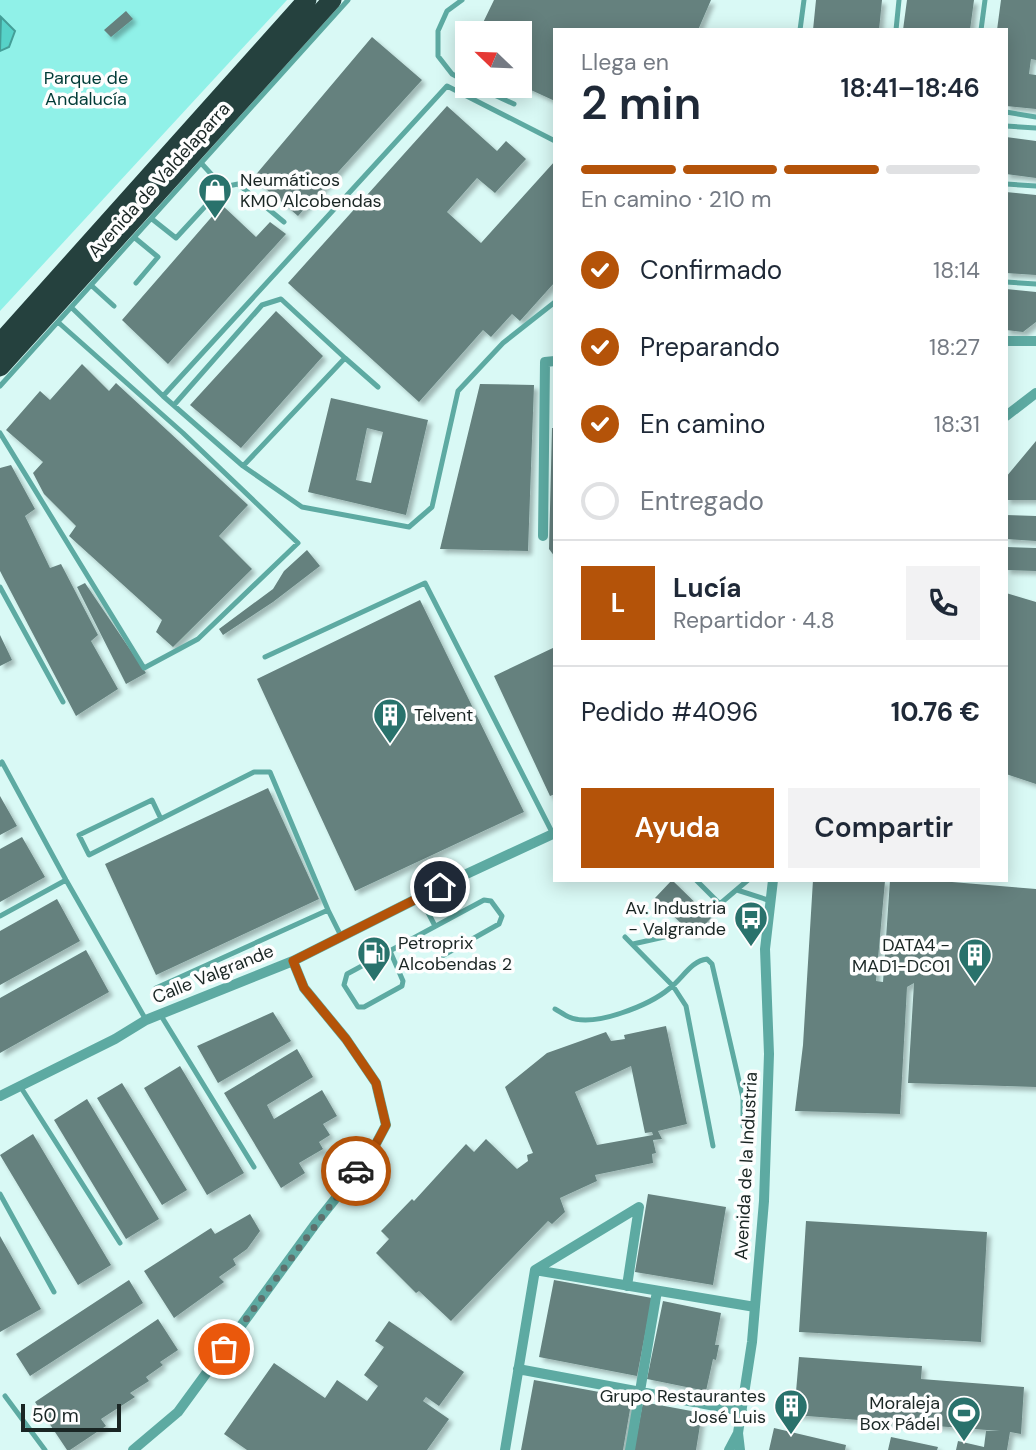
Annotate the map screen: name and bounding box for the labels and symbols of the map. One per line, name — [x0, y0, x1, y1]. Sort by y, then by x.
north arrow — [455, 21, 532, 98]
park label: Parque de Andalucía — [44, 66, 128, 111]
street label: Avenida de Valdelaparra — [83, 97, 235, 263]
place label: Neumáticos KM0 Alcobendas — [240, 168, 382, 213]
shop icon: Neumáticos KM0 Alcobendas — [196, 171, 234, 220]
building icon: Telvent — [371, 696, 409, 745]
place label: Telvent — [414, 703, 473, 727]
pin — [410, 857, 470, 917]
place label: Av. Industria - Valgrande — [625, 896, 726, 941]
bus stop icon: Av. Industria - Valgrande — [732, 899, 770, 948]
place label: Petroprix Alcobendas 2 — [398, 931, 512, 976]
place label: DATA4 - MAD1-DC01 — [852, 933, 950, 978]
fuel station icon: Petroprix Alcobendas 2 — [355, 934, 393, 983]
building icon: DATA4 - MAD1-DC01 — [956, 936, 994, 985]
street label: Calle Valgrande — [149, 939, 277, 1009]
street label: Avenida de la Industria — [729, 1071, 763, 1261]
courier — [321, 1136, 391, 1206]
pin — [194, 1319, 254, 1379]
place label: Grupo Restaurantes José Luis — [600, 1384, 766, 1429]
building icon: Grupo Restaurantes José Luis — [772, 1387, 810, 1436]
place label: Moraleja Box Pádel — [860, 1391, 940, 1436]
sports icon: Moraleja Box Pádel — [945, 1394, 983, 1443]
scale bar — [21, 1401, 121, 1433]

